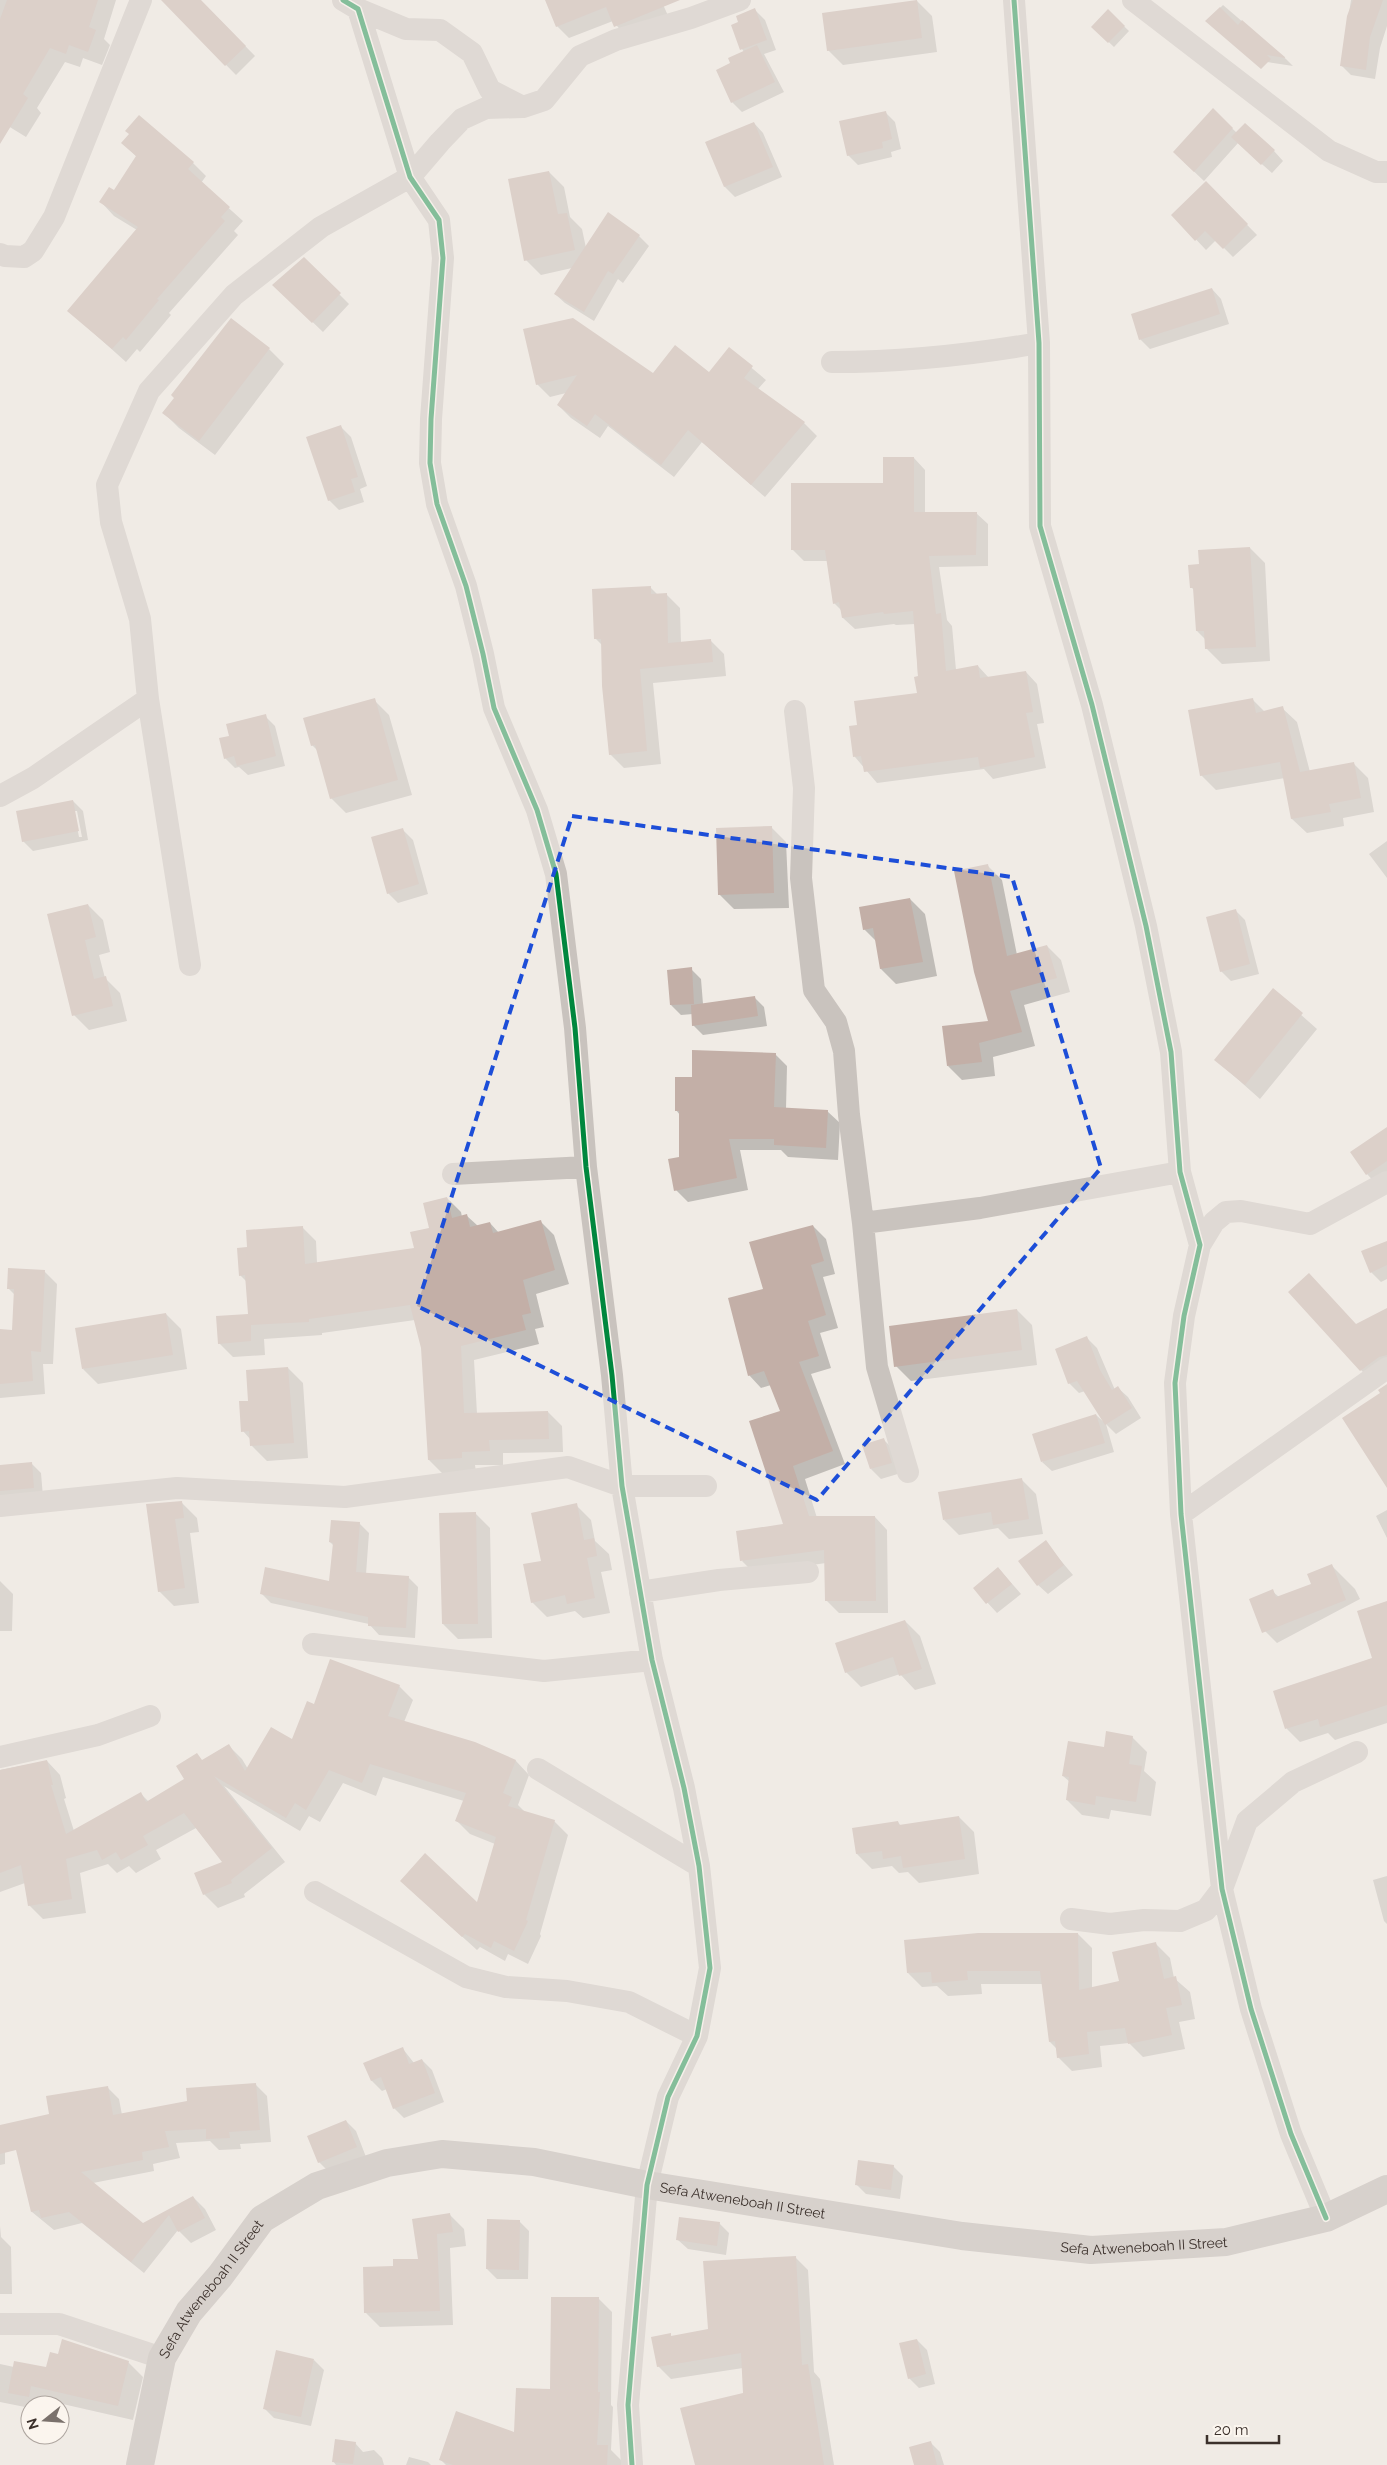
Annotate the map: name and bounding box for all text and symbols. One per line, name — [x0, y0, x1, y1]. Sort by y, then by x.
street label: Sefa Atweneboah II Street — [659, 2179, 827, 2222]
street label: Sefa Atweneboah II Street — [156, 2217, 267, 2361]
street label: Sefa Atweneboah II Street — [1060, 2234, 1228, 2258]
north arrow — [20, 2395, 70, 2445]
scale bar — [1207, 2412, 1280, 2444]
text: N — [23, 2416, 42, 2431]
text: 20 m — [1214, 2421, 1249, 2439]

